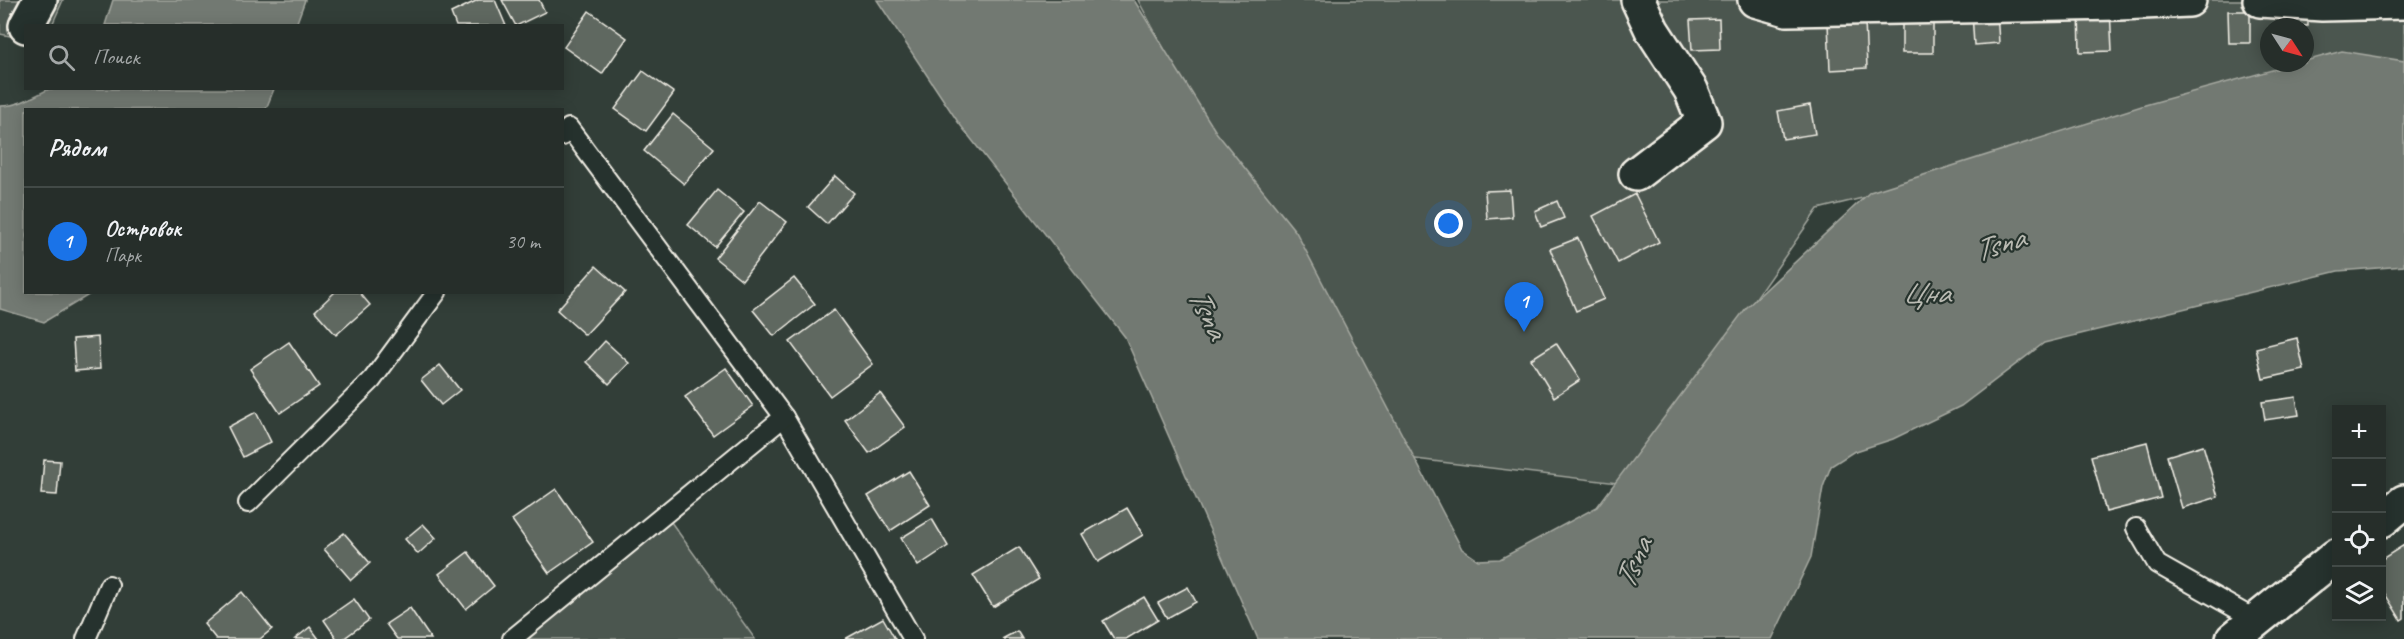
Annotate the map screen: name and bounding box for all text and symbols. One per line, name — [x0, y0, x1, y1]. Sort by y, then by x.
north arrow — [2260, 18, 2314, 72]
search box — [24, 24, 564, 90]
icon: search — [45, 41, 78, 74]
text: Поиск — [93, 43, 139, 71]
text: Рядом — [48, 131, 106, 164]
your location — [1434, 209, 1463, 238]
text: Островок — [105, 215, 181, 243]
water label: Tsna — [1968, 216, 2032, 271]
text: 1 — [63, 229, 72, 254]
text: 30 m — [506, 229, 540, 254]
text: Парк — [105, 243, 141, 268]
water label: Цна — [1902, 272, 1953, 313]
water label: Tsna — [1178, 281, 1239, 348]
pin: 1 — [1504, 282, 1544, 332]
map controls — [2332, 405, 2386, 621]
button: + — [2332, 405, 2386, 459]
button: − — [2332, 459, 2386, 513]
button: locate — [2332, 513, 2386, 567]
water label: Tsna — [1604, 529, 1663, 595]
button: layers — [2332, 567, 2386, 621]

